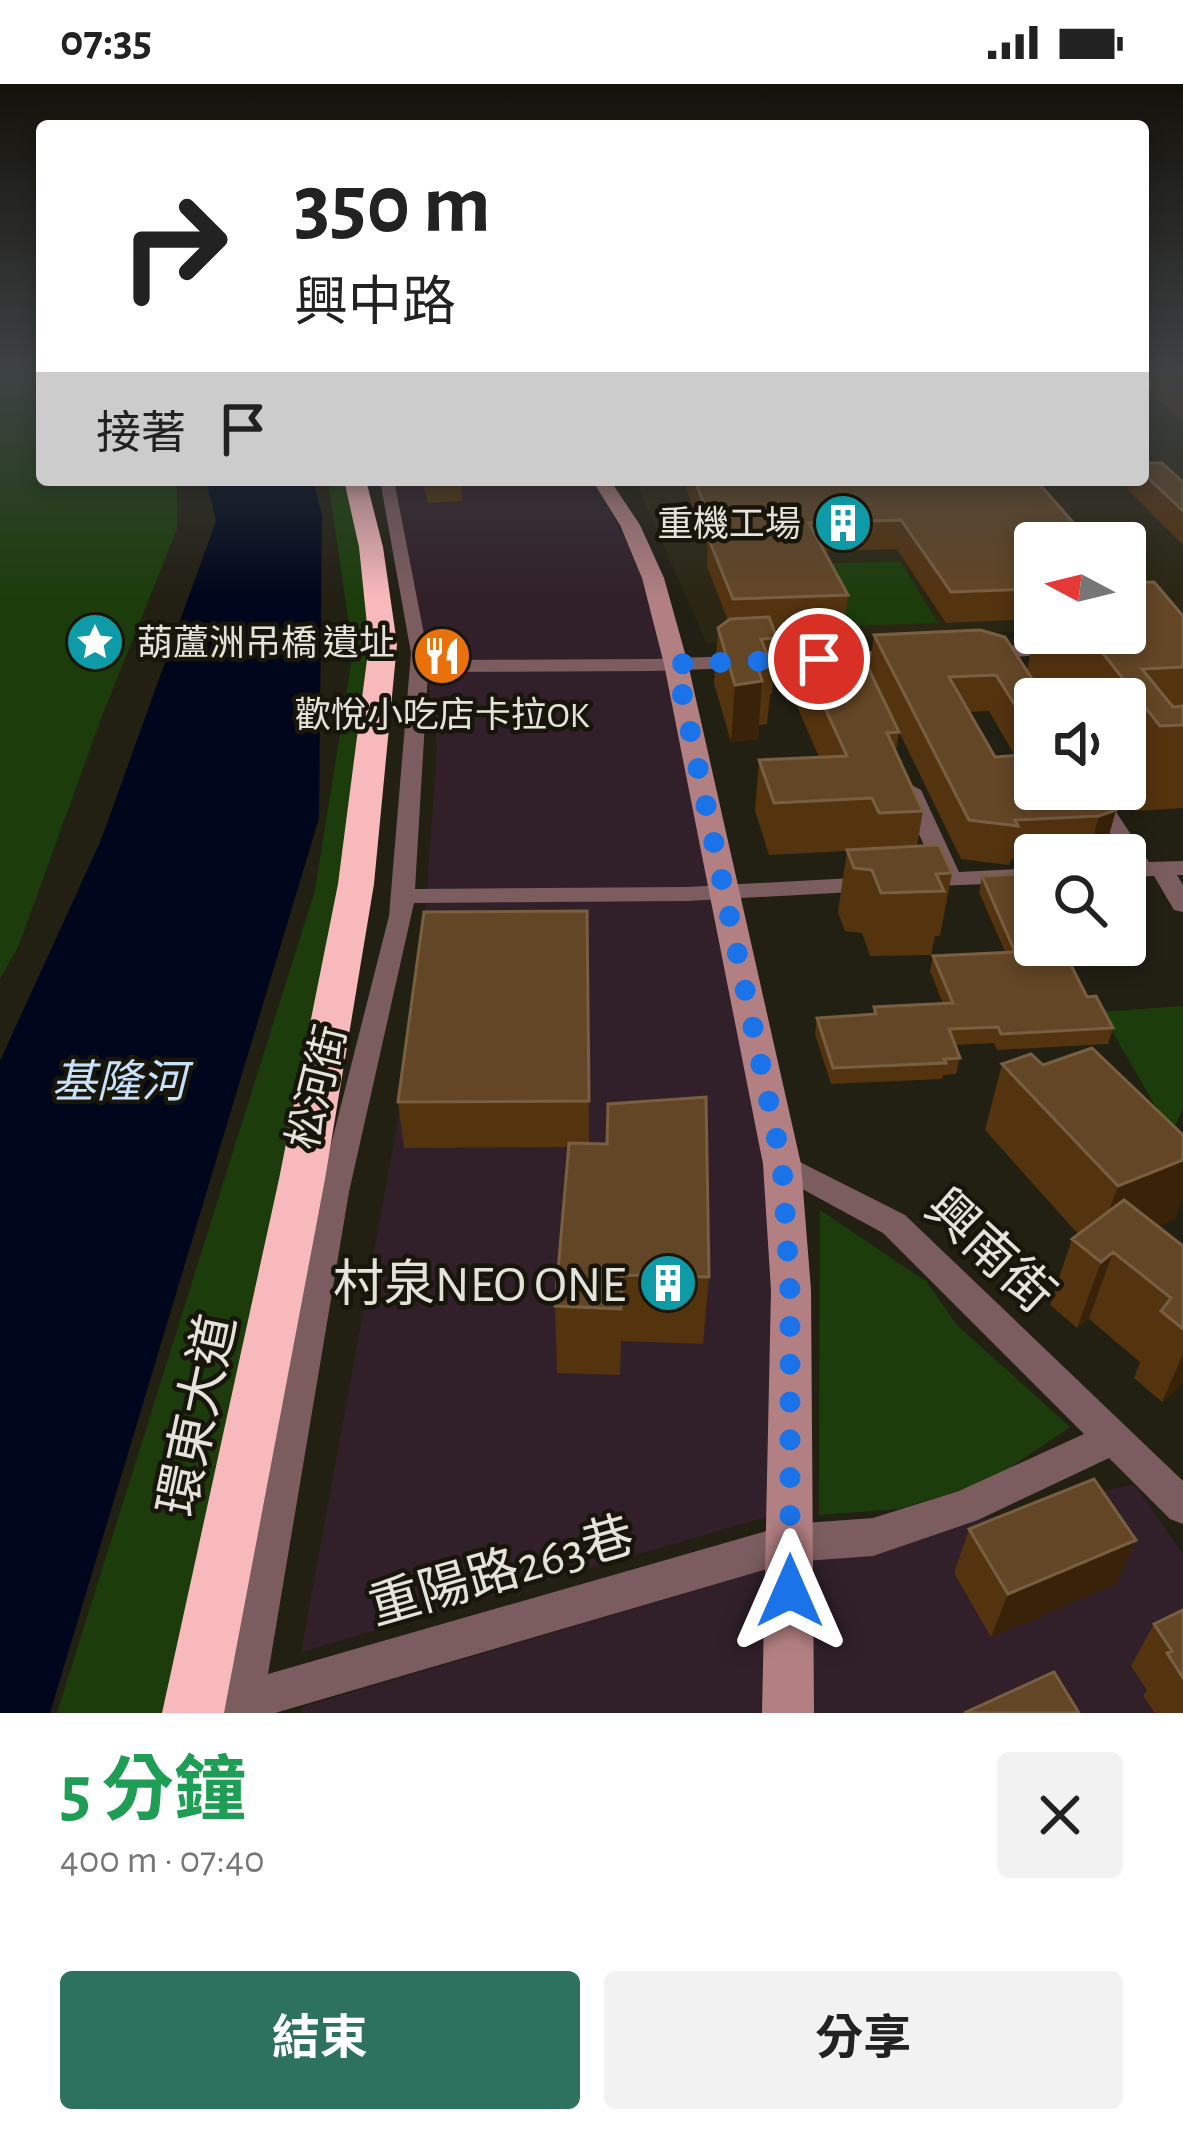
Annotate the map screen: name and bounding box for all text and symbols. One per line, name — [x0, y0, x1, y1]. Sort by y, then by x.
text: 07:35 — [60, 19, 152, 64]
text: 350 m — [294, 164, 491, 248]
icon: right — [96, 168, 252, 324]
text: 興中路 — [294, 277, 456, 331]
icon: arrive — [210, 396, 276, 462]
text: 接著 — [96, 412, 186, 457]
building icon: 重機工場 — [812, 492, 874, 554]
place label: 重機工場 — [657, 505, 801, 543]
north arrow — [1014, 522, 1146, 654]
map controls — [1014, 522, 1146, 966]
pin — [768, 608, 870, 710]
place icon: 葫蘆洲吊橋 遺址 — [64, 611, 126, 673]
place label: 葫蘆洲吊橋 遺址 — [137, 624, 395, 662]
restaurant icon: 歡悅小吃店卡拉OK — [411, 625, 473, 687]
icon: arrive — [786, 626, 852, 692]
button: sound — [1014, 678, 1146, 810]
place label: 歡悅小吃店卡拉OK — [295, 696, 590, 734]
button: search — [1014, 834, 1146, 966]
street label: 松河街 — [280, 1021, 354, 1154]
water label: 基隆河 — [51, 1059, 194, 1106]
street label: 興南街 — [916, 1180, 1064, 1323]
building icon: 村泉NEO ONE — [637, 1252, 699, 1314]
place label: 村泉NEO ONE — [333, 1258, 626, 1311]
street label: 環東大道 — [150, 1310, 245, 1521]
street label: 重陽路263巷 — [363, 1507, 640, 1634]
position arrow — [727, 1528, 853, 1654]
button: close — [997, 1752, 1123, 1878]
text: 5 分鐘 — [60, 1756, 246, 1828]
text: 400 m · 07:40 — [60, 1841, 265, 1880]
button: 結束 — [60, 1971, 580, 2109]
button: 分享 — [604, 1971, 1123, 2109]

